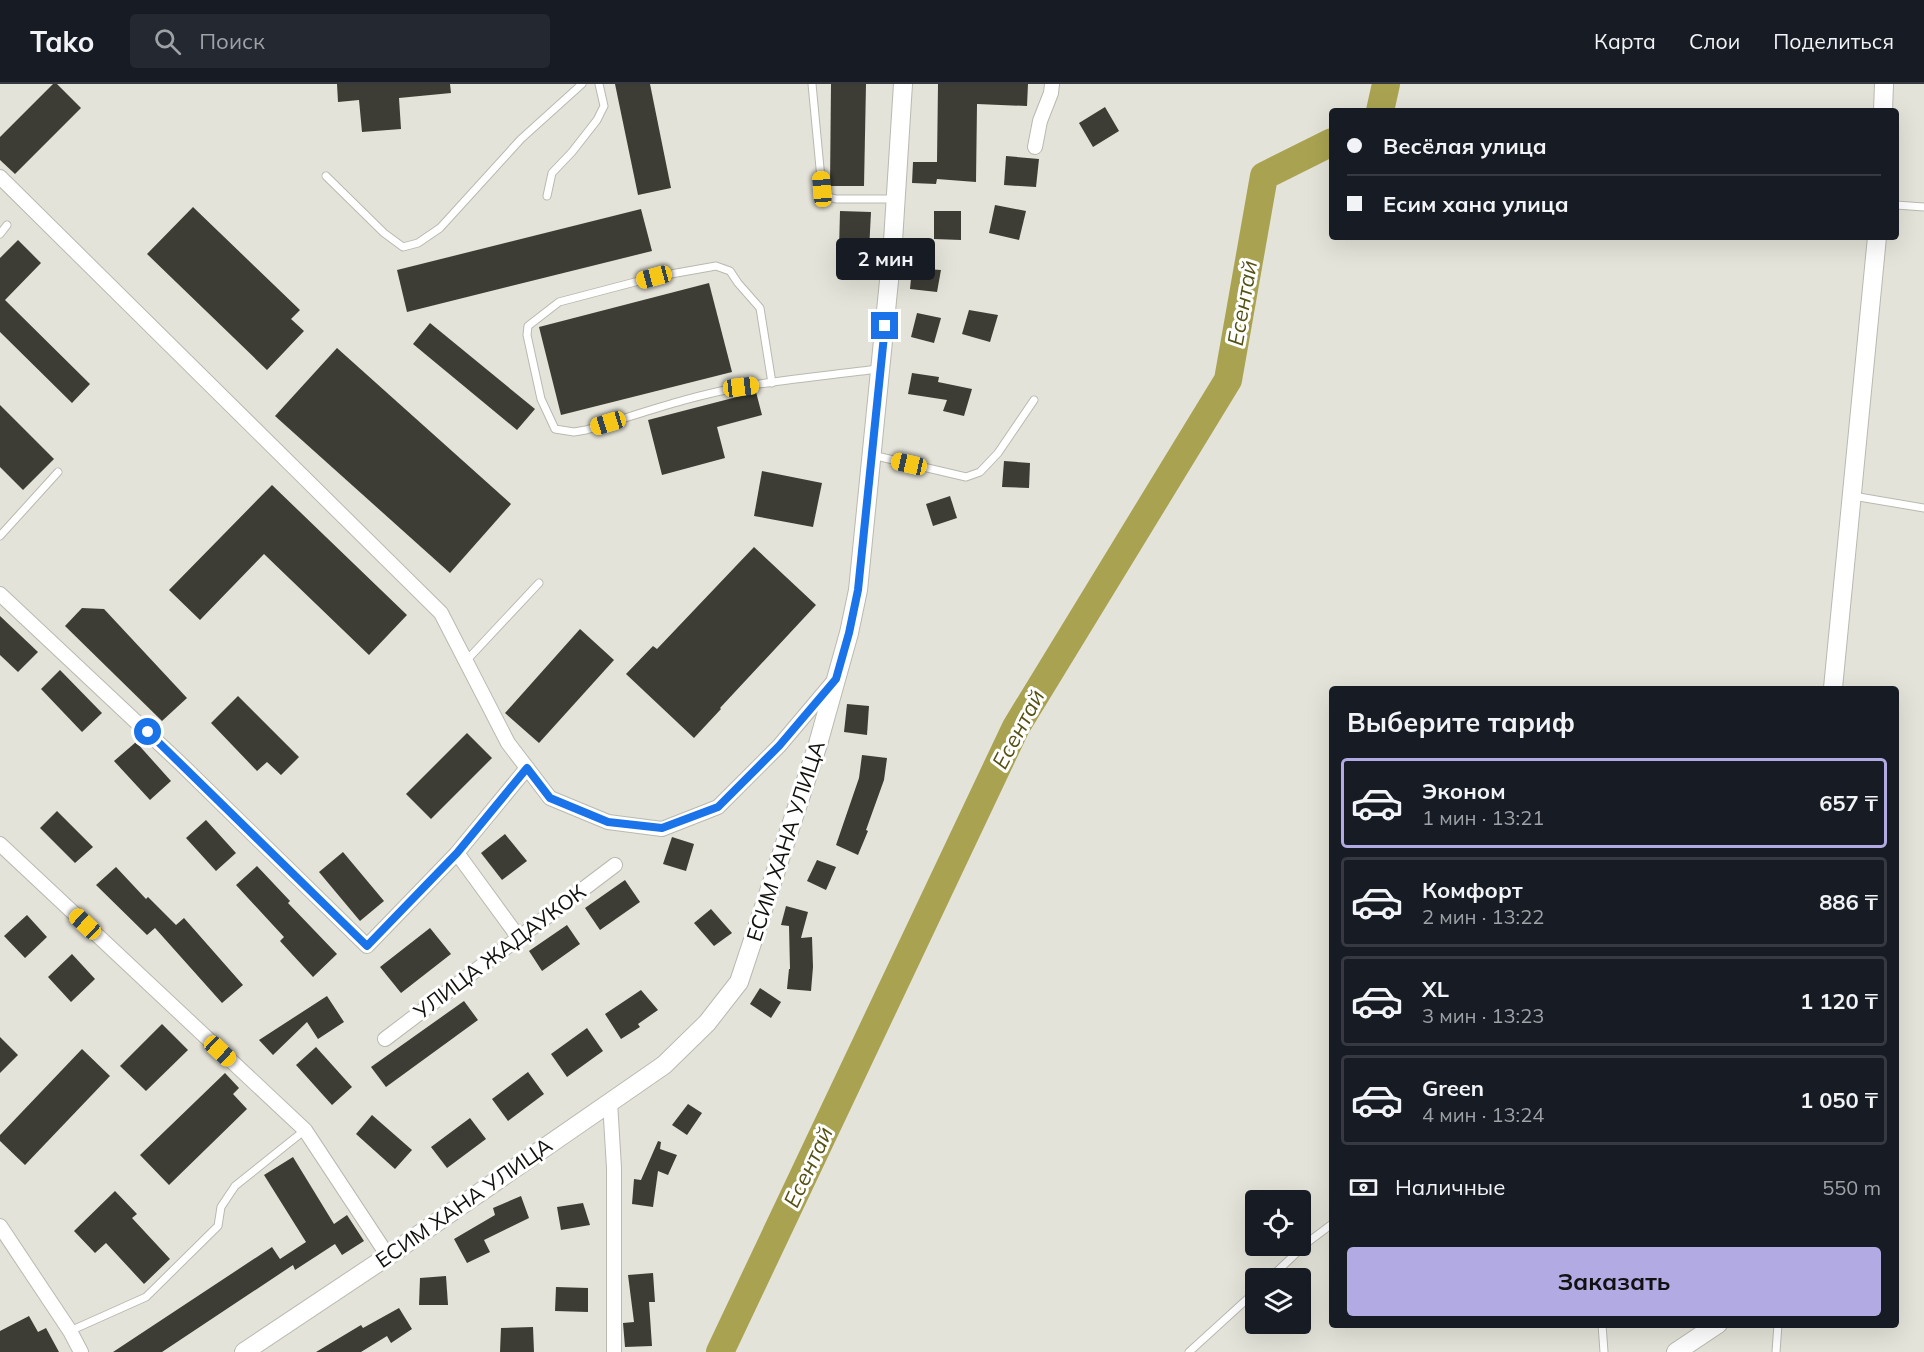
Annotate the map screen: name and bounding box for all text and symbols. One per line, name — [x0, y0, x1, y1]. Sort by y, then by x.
search box — [130, 14, 550, 68]
text: Tako — [30, 24, 94, 59]
icon: search — [151, 25, 184, 58]
text: Поиск — [199, 27, 265, 55]
text: Карта — [1594, 28, 1656, 54]
text: Слои — [1689, 28, 1740, 54]
text: Поделиться — [1773, 28, 1894, 54]
text: Весёлая улица — [1383, 132, 1547, 160]
car — [811, 170, 833, 208]
text: Есим хана улица — [1383, 190, 1569, 218]
callout: 2 мин — [836, 239, 934, 281]
text: 2 мин — [857, 246, 914, 271]
water label: Есентай — [1221, 258, 1263, 348]
car — [634, 264, 674, 290]
route end — [871, 312, 898, 339]
car — [722, 376, 760, 398]
car — [588, 409, 628, 437]
car — [889, 451, 929, 477]
water label: Есентай — [985, 684, 1051, 774]
text: Выберите тариф — [1347, 705, 1575, 739]
route start — [134, 718, 161, 745]
street label: ЕСИМ ХАНА УЛИЦА — [740, 736, 830, 944]
icon: car — [1350, 776, 1404, 830]
text: Эконом — [1422, 777, 1506, 805]
text: 657 ₸ — [1819, 789, 1878, 817]
text: 1 мин · 13:21 — [1422, 805, 1544, 830]
icon: car — [1350, 875, 1404, 929]
text: Комфорт — [1422, 876, 1523, 904]
street label: УЛИЦА ЖАДАУКОК — [408, 878, 591, 1025]
text: 886 ₸ — [1819, 888, 1878, 916]
text: 2 мин · 13:22 — [1422, 904, 1544, 929]
car — [66, 905, 104, 943]
icon: car — [1350, 974, 1404, 1028]
text: XL — [1422, 975, 1449, 1003]
text: 1 120 ₸ — [1800, 987, 1878, 1015]
text: 3 мин · 13:23 — [1422, 1003, 1544, 1028]
car — [201, 1032, 239, 1070]
icon: car — [1350, 1073, 1404, 1127]
text: Green — [1422, 1074, 1484, 1102]
text: 1 050 ₸ — [1800, 1086, 1878, 1114]
text: 4 мин · 13:24 — [1422, 1102, 1544, 1127]
water label: Есентай — [777, 1122, 839, 1212]
street label: ЕСИМ ХАНА УЛИЦА — [370, 1131, 557, 1273]
icon: cash — [1347, 1171, 1380, 1204]
text: Наличные — [1395, 1173, 1505, 1201]
text: 550 m — [1822, 1175, 1881, 1200]
map controls — [1245, 1190, 1311, 1334]
button: locate — [1245, 1190, 1311, 1256]
button: Заказать — [1347, 1247, 1881, 1316]
button: layers — [1245, 1268, 1311, 1334]

